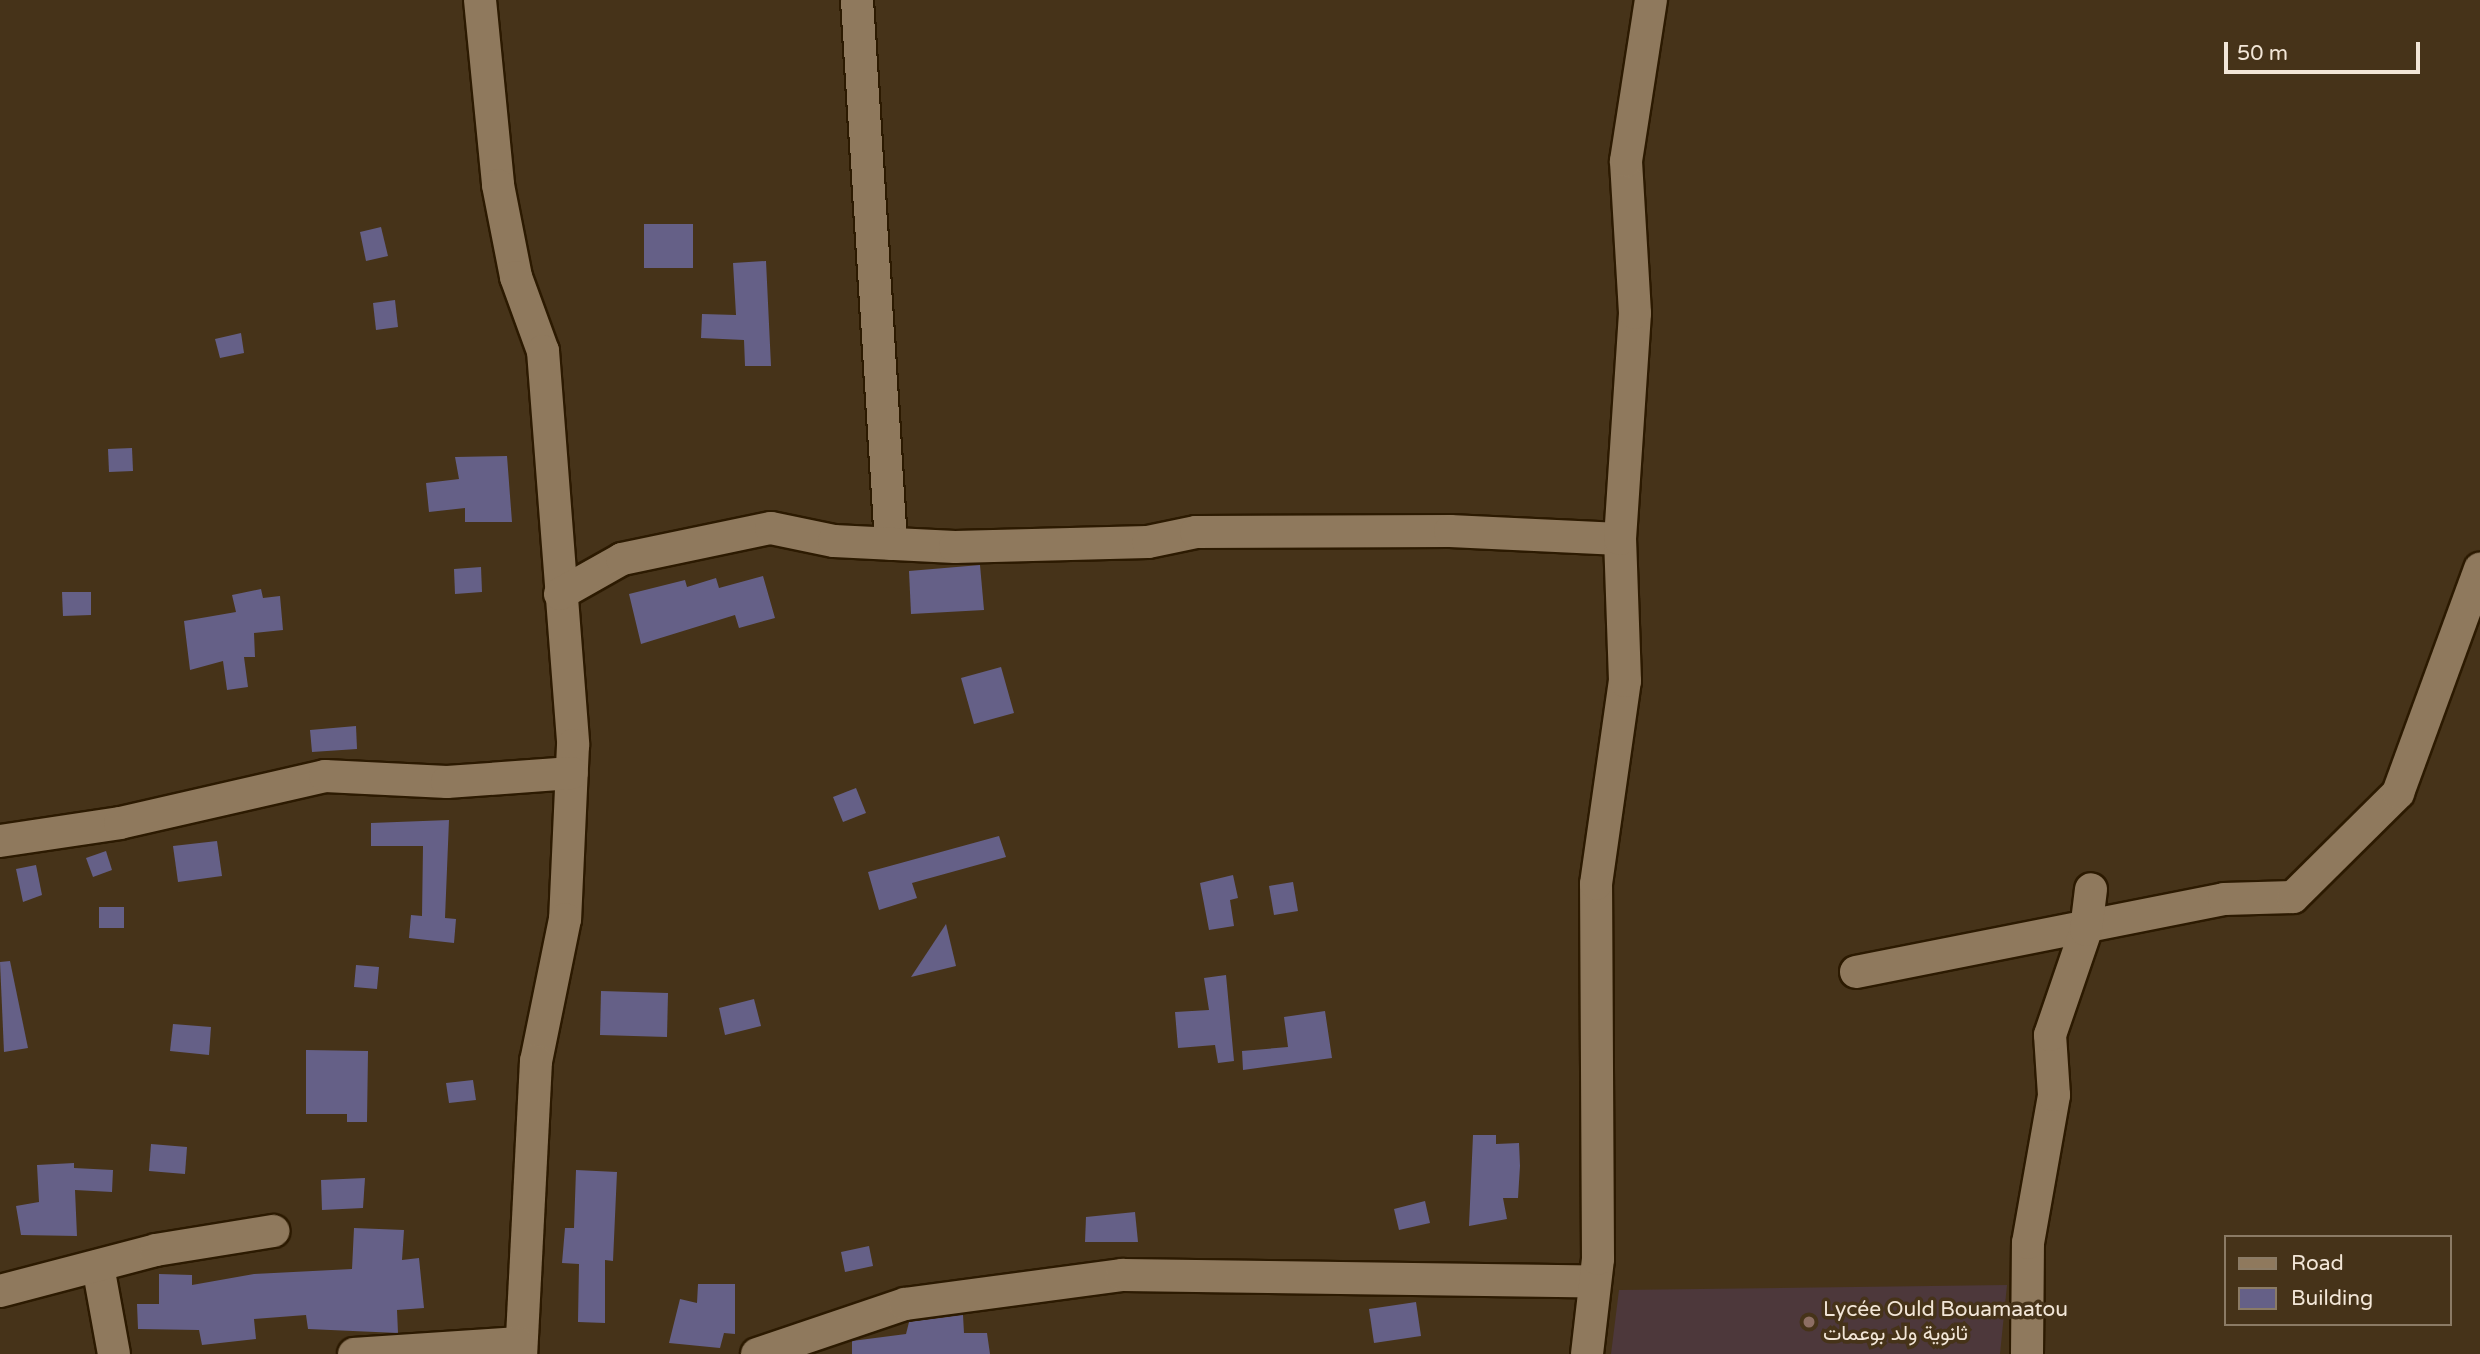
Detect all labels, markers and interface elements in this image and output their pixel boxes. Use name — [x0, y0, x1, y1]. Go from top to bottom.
scale bar — [2228, 28, 2424, 72]
text: 50 m — [2237, 41, 2288, 66]
legend — [2224, 1235, 2452, 1326]
text: Road — [2291, 1251, 2344, 1276]
text: Building — [2291, 1286, 2373, 1311]
place label: Lycée Ould Bouamaatou ثانوية ولد بوعمات — [1823, 1297, 2068, 1347]
marker: Lycée Ould Bouamaatou ثانوية ولد بوعمات — [1801, 1314, 1817, 1330]

